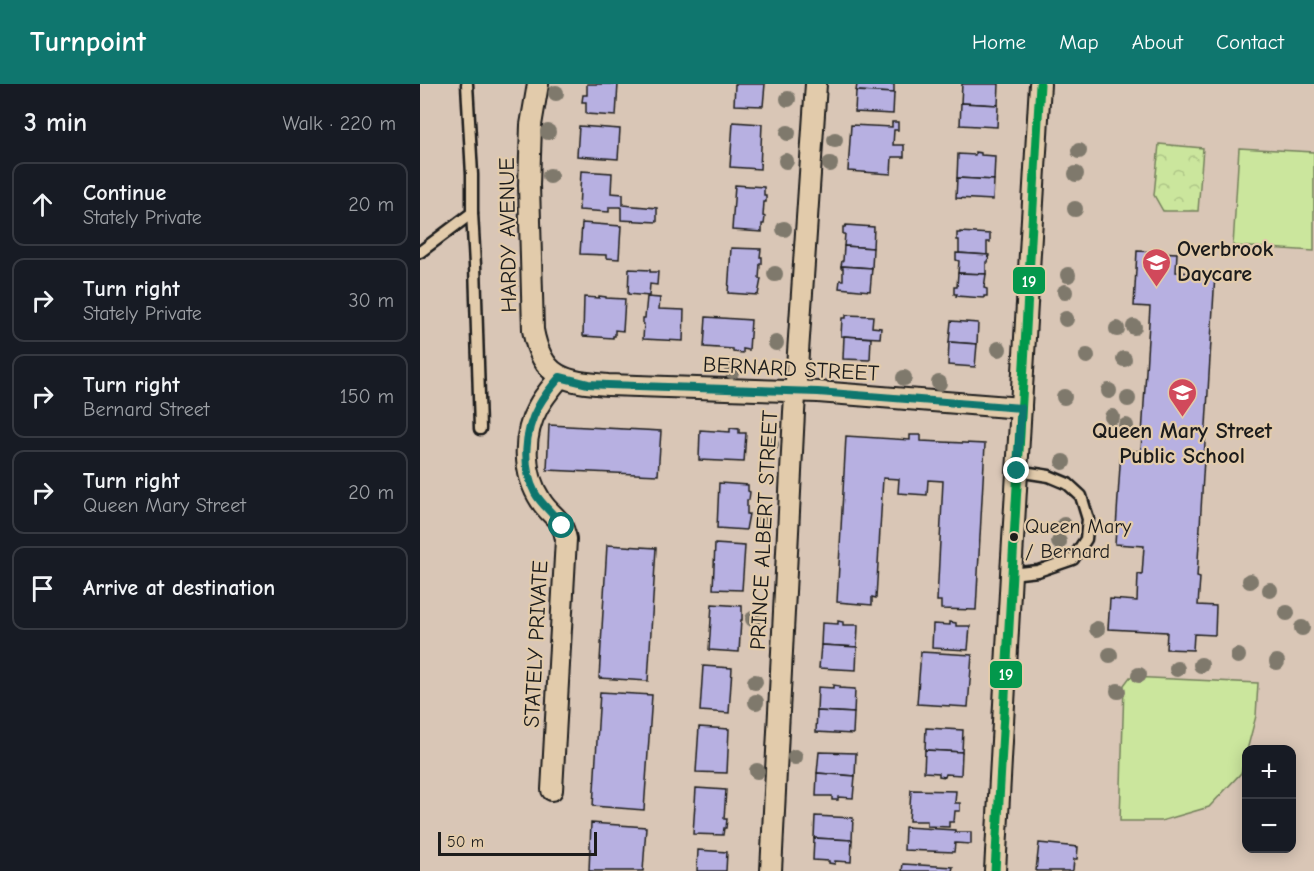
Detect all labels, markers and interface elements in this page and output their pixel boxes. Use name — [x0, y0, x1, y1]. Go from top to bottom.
text: Turnpoint — [30, 26, 146, 58]
text: Home — [972, 30, 1026, 54]
text: Map — [1059, 30, 1099, 54]
text: About — [1132, 30, 1183, 54]
text: Contact — [1216, 30, 1284, 54]
text: 3 min — [24, 108, 87, 138]
text: Walk · 220 m — [282, 112, 396, 135]
street label: HARDY AVENUE — [494, 157, 522, 313]
text: Continue — [83, 180, 166, 206]
icon: ahead — [26, 188, 59, 221]
text: 20 m — [348, 193, 394, 216]
text: Stately Private — [83, 206, 202, 229]
place label: Overbrook Daycare — [1177, 236, 1274, 287]
school or university icon: Overbrook Daycare — [1140, 246, 1172, 288]
line badge: 19 — [1012, 266, 1046, 295]
text: 19 — [1022, 273, 1036, 291]
text: Turn right — [83, 276, 180, 302]
icon: right — [26, 284, 59, 317]
text: 30 m — [348, 289, 394, 312]
text: Stately Private — [83, 302, 202, 325]
street label: BERNARD STREET — [702, 351, 880, 387]
text: Turn right — [83, 372, 180, 398]
school or university icon: Queen Mary Street Public School — [1166, 376, 1198, 418]
icon: right — [26, 380, 59, 413]
text: 150 m — [340, 385, 394, 408]
text: Bernard Street — [83, 398, 209, 421]
street label: PRINCE ALBERT STREET — [745, 409, 783, 651]
place label: Queen Mary Street Public School — [1092, 418, 1273, 469]
route end — [1003, 457, 1029, 483]
text: Turn right — [83, 468, 180, 494]
icon: right — [26, 476, 59, 509]
text: 20 m — [348, 481, 394, 504]
text: Queen Mary Street — [83, 494, 246, 517]
route start — [548, 512, 574, 538]
place label: Queen Mary / Bernard — [1025, 515, 1131, 563]
marker: Queen Mary / Bernard — [1008, 531, 1020, 543]
street label: STATELY PRIVATE — [519, 560, 553, 728]
icon: arrive — [26, 572, 59, 605]
text: Arrive at destination — [83, 575, 275, 601]
line badge: 19 — [989, 660, 1023, 689]
text: 19 — [999, 666, 1013, 684]
map controls — [1242, 745, 1296, 853]
button: + — [1242, 745, 1296, 799]
button: − — [1242, 799, 1296, 853]
scale bar — [438, 829, 597, 856]
text: 50 m — [447, 833, 484, 851]

